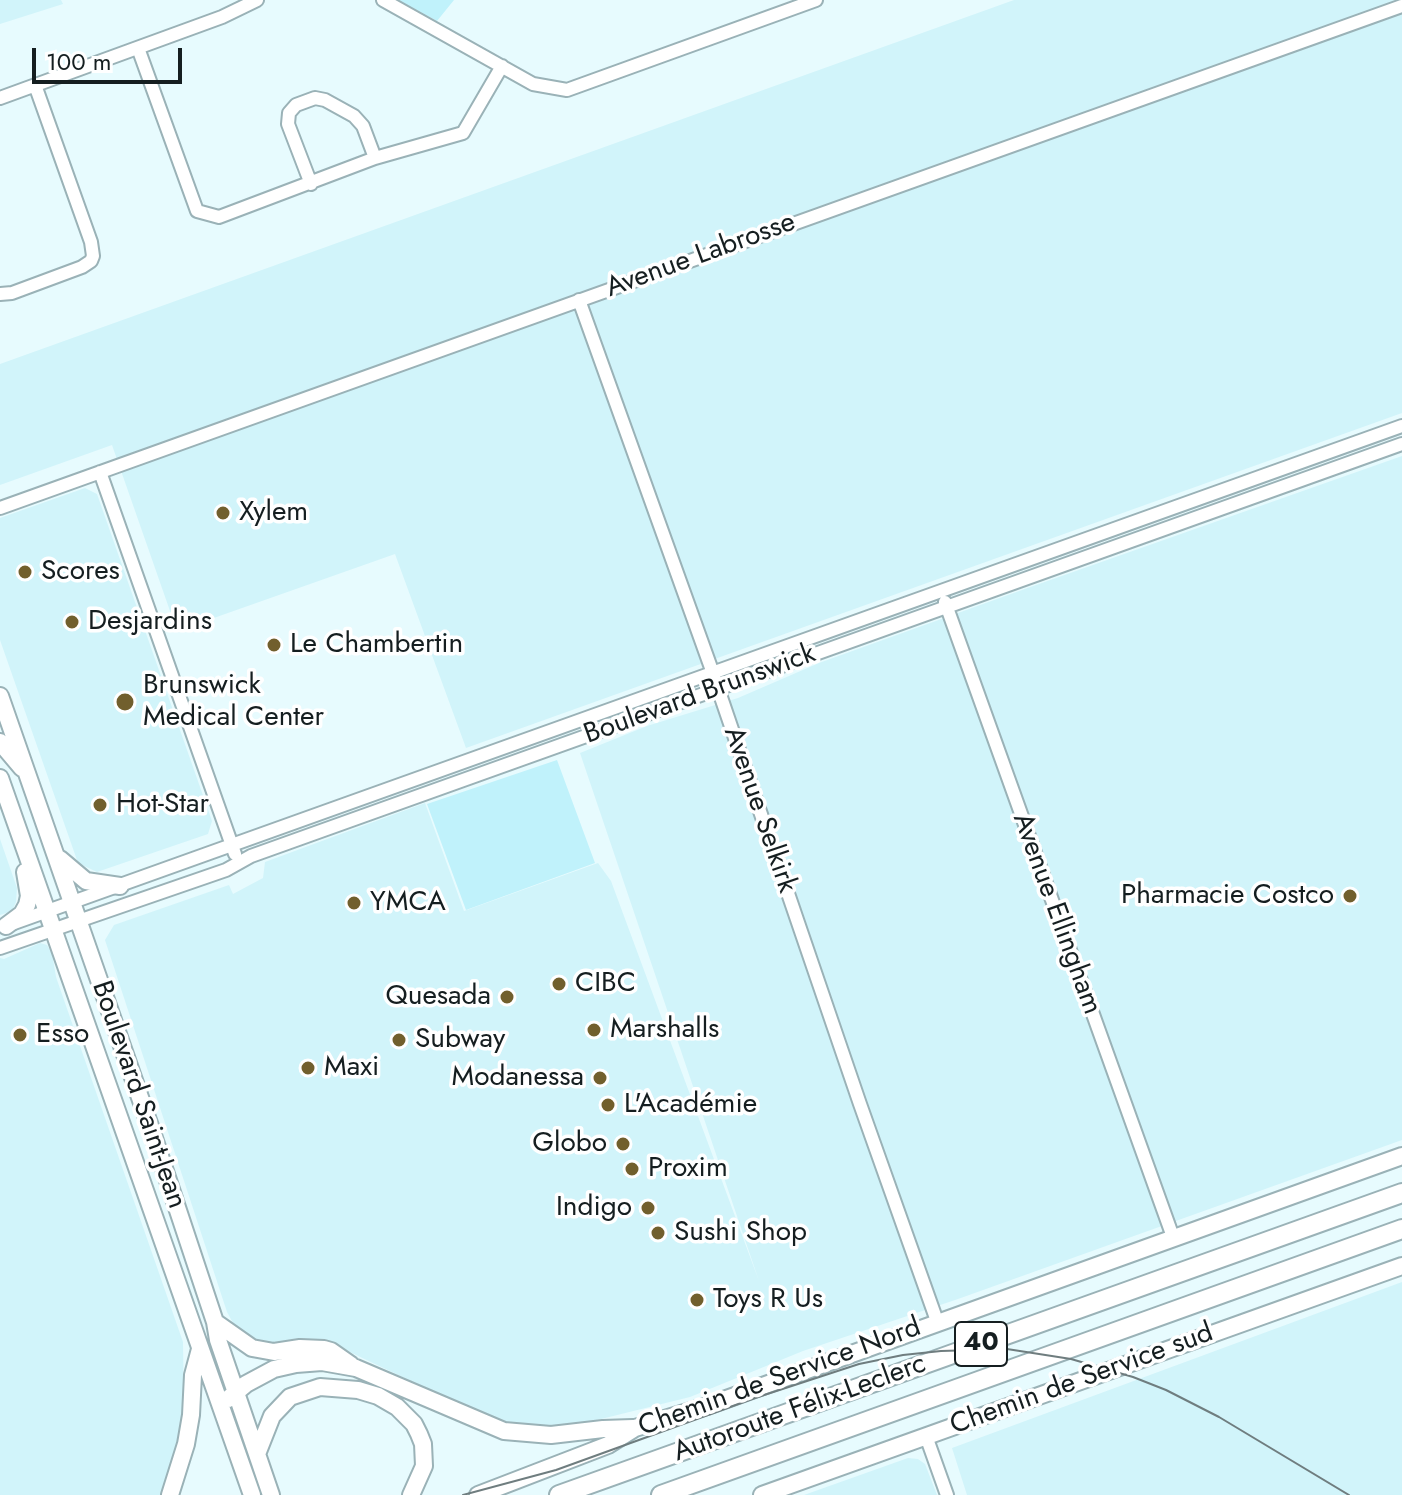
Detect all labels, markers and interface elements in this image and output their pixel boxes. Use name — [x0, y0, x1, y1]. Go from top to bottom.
scale bar — [36, 32, 186, 82]
text: 100 m — [46, 44, 112, 79]
street label: Avenue Labrosse — [602, 206, 800, 306]
place label: Xylem — [239, 496, 308, 530]
marker: Xylem — [214, 504, 232, 522]
place label: Scores — [41, 555, 120, 589]
marker: Scores — [16, 563, 34, 581]
place label: Desjardins — [88, 605, 212, 639]
marker: Desjardins — [63, 613, 81, 631]
place label: Le Chambertin — [290, 628, 463, 662]
marker: Le Chambertin — [265, 636, 283, 654]
street label: Boulevard Brunswick — [580, 638, 820, 752]
place label: Brunswick Medical Center — [143, 669, 324, 735]
marker: Brunswick Medical Center — [114, 691, 136, 713]
street label: Avenue Selkirk — [715, 723, 803, 897]
place label: Hot-Star — [116, 788, 209, 822]
marker: Hot-Star — [91, 796, 109, 814]
street label: Avenue Ellingham — [1004, 809, 1108, 1019]
place label: Pharmacie Costco — [1121, 879, 1334, 913]
place label: YMCA — [370, 886, 446, 920]
marker: Pharmacie Costco — [1341, 887, 1359, 905]
marker: YMCA — [345, 894, 363, 912]
place label: CIBC — [575, 967, 636, 1001]
marker: CIBC — [550, 975, 568, 993]
street label: Boulevard Saint-Jean — [83, 977, 193, 1213]
place label: Quesada — [386, 980, 491, 1014]
marker: Quesada — [498, 988, 516, 1006]
place label: Marshalls — [610, 1013, 719, 1047]
place label: Esso — [36, 1018, 89, 1052]
marker: Marshalls — [585, 1021, 603, 1039]
place label: Subway — [415, 1023, 505, 1057]
marker: Esso — [11, 1026, 29, 1044]
marker: Subway — [390, 1031, 408, 1049]
place label: Maxi — [324, 1051, 379, 1085]
marker: Maxi — [299, 1059, 317, 1077]
place label: Modanessa — [451, 1061, 584, 1095]
marker: Modanessa — [591, 1069, 609, 1087]
place label: L'Académie — [624, 1088, 757, 1122]
marker: L'Académie — [599, 1096, 617, 1114]
place label: Globo — [532, 1127, 607, 1161]
marker: Globo — [614, 1135, 632, 1153]
place label: Proxim — [648, 1152, 728, 1186]
marker: Proxim — [623, 1160, 641, 1178]
place label: Indigo — [556, 1191, 632, 1225]
marker: Indigo — [639, 1199, 657, 1217]
place label: Sushi Shop — [674, 1216, 807, 1250]
marker: Sushi Shop — [649, 1224, 667, 1242]
place label: Toys R Us — [713, 1283, 823, 1317]
marker: Toys R Us — [688, 1291, 706, 1309]
street label: Chemin de Service Nord — [634, 1311, 926, 1445]
street label: Chemin de Service sud — [946, 1317, 1218, 1443]
road number: 40 — [955, 1322, 1007, 1366]
street label: Autoroute Félix-Leclerc — [669, 1348, 931, 1470]

